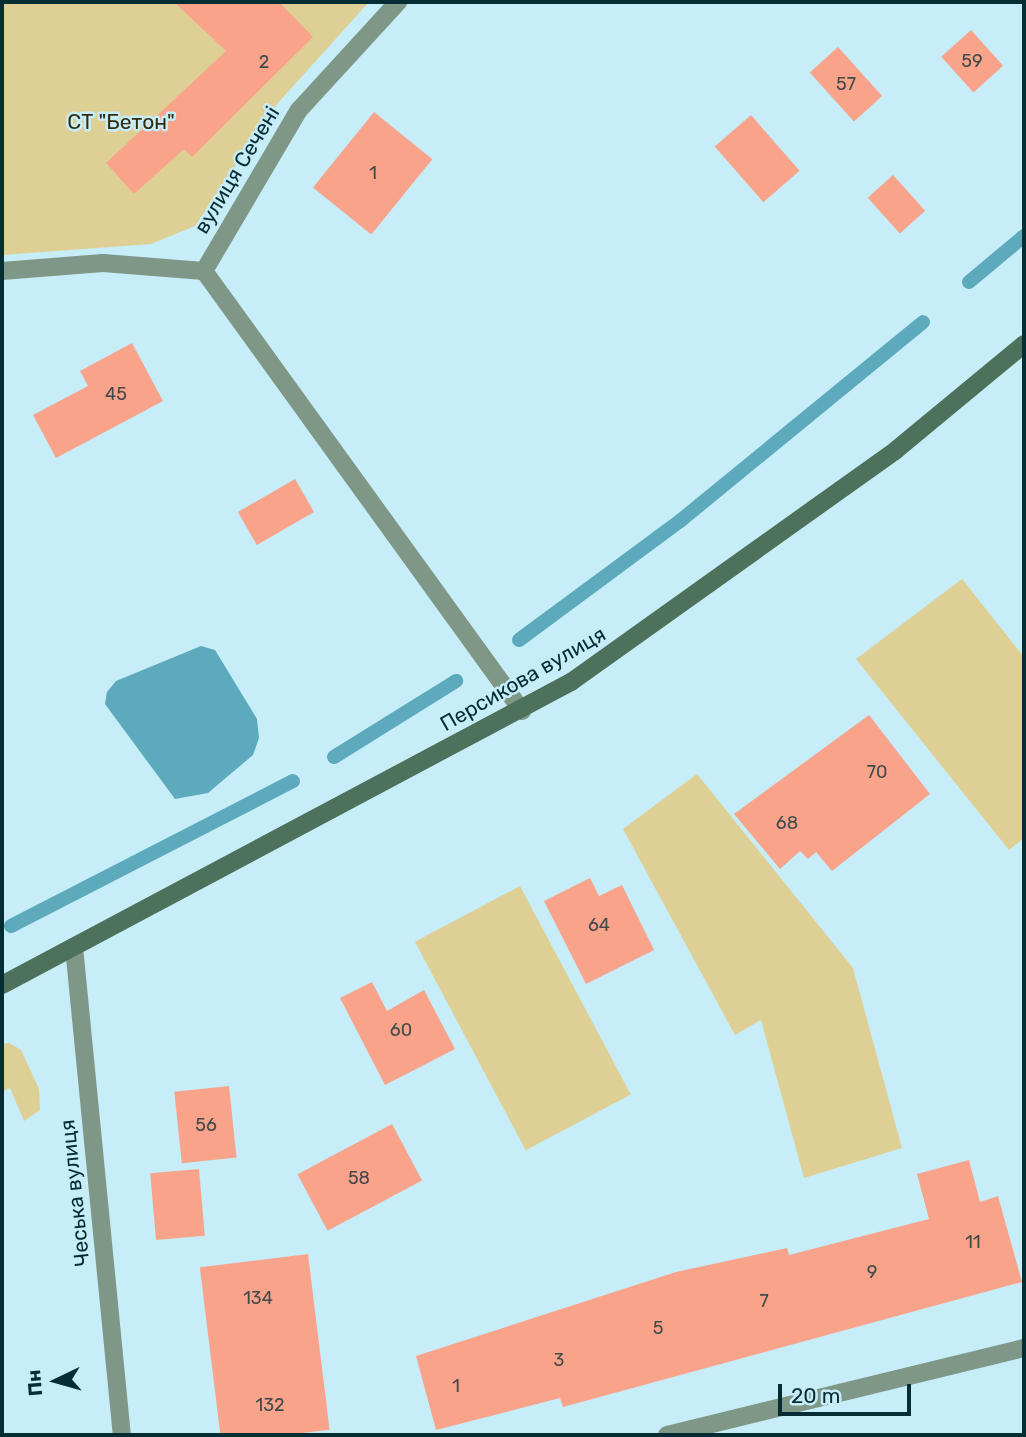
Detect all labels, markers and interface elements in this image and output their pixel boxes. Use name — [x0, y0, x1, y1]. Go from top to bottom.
house number: 59 — [961, 50, 983, 72]
house number: 2 — [259, 51, 269, 73]
house number: 57 — [836, 73, 856, 95]
street label: вулиця Сечені — [189, 102, 285, 238]
park label: СТ "Бетон" — [67, 109, 175, 135]
house number: 1 — [369, 162, 377, 184]
house number: 45 — [105, 383, 127, 405]
street label: Персикова вулиця — [436, 621, 610, 737]
house number: 70 — [867, 761, 887, 783]
house number: 68 — [776, 812, 798, 834]
house number: 64 — [588, 914, 610, 936]
house number: 60 — [390, 1019, 412, 1041]
house number: 56 — [195, 1114, 217, 1136]
street label: Чеська вулиця — [55, 1118, 95, 1268]
house number: 58 — [348, 1167, 370, 1189]
house number: 11 — [965, 1231, 981, 1253]
house number: 9 — [867, 1261, 877, 1283]
house number: 134 — [243, 1287, 273, 1309]
house number: 7 — [759, 1290, 769, 1312]
house number: 5 — [653, 1317, 663, 1339]
north arrow — [21, 1346, 91, 1416]
house number: 3 — [554, 1349, 564, 1371]
text: Пн — [22, 1369, 47, 1397]
scale bar — [781, 1370, 914, 1414]
house number: 1 — [452, 1375, 460, 1397]
text: 20 m — [791, 1383, 840, 1408]
house number: 132 — [255, 1394, 285, 1416]

